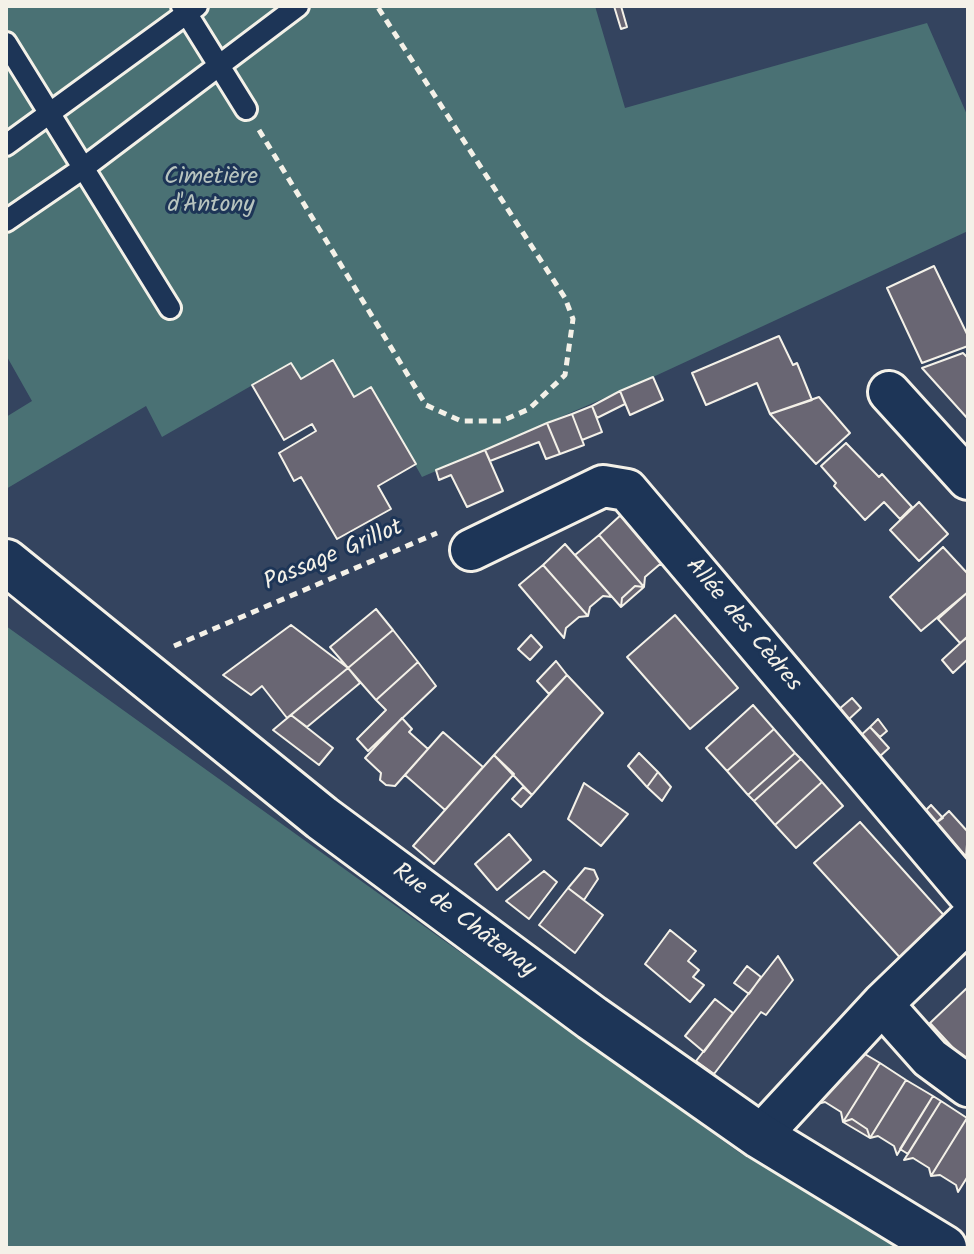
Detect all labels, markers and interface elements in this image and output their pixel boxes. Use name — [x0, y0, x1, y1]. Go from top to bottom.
park label: Cimetière d'Antony — [164, 165, 258, 221]
street label: Passage Grillot — [260, 515, 408, 599]
street label: Allée des Cèdres — [678, 553, 806, 699]
street label: Rue de Châtenay — [386, 859, 540, 985]

